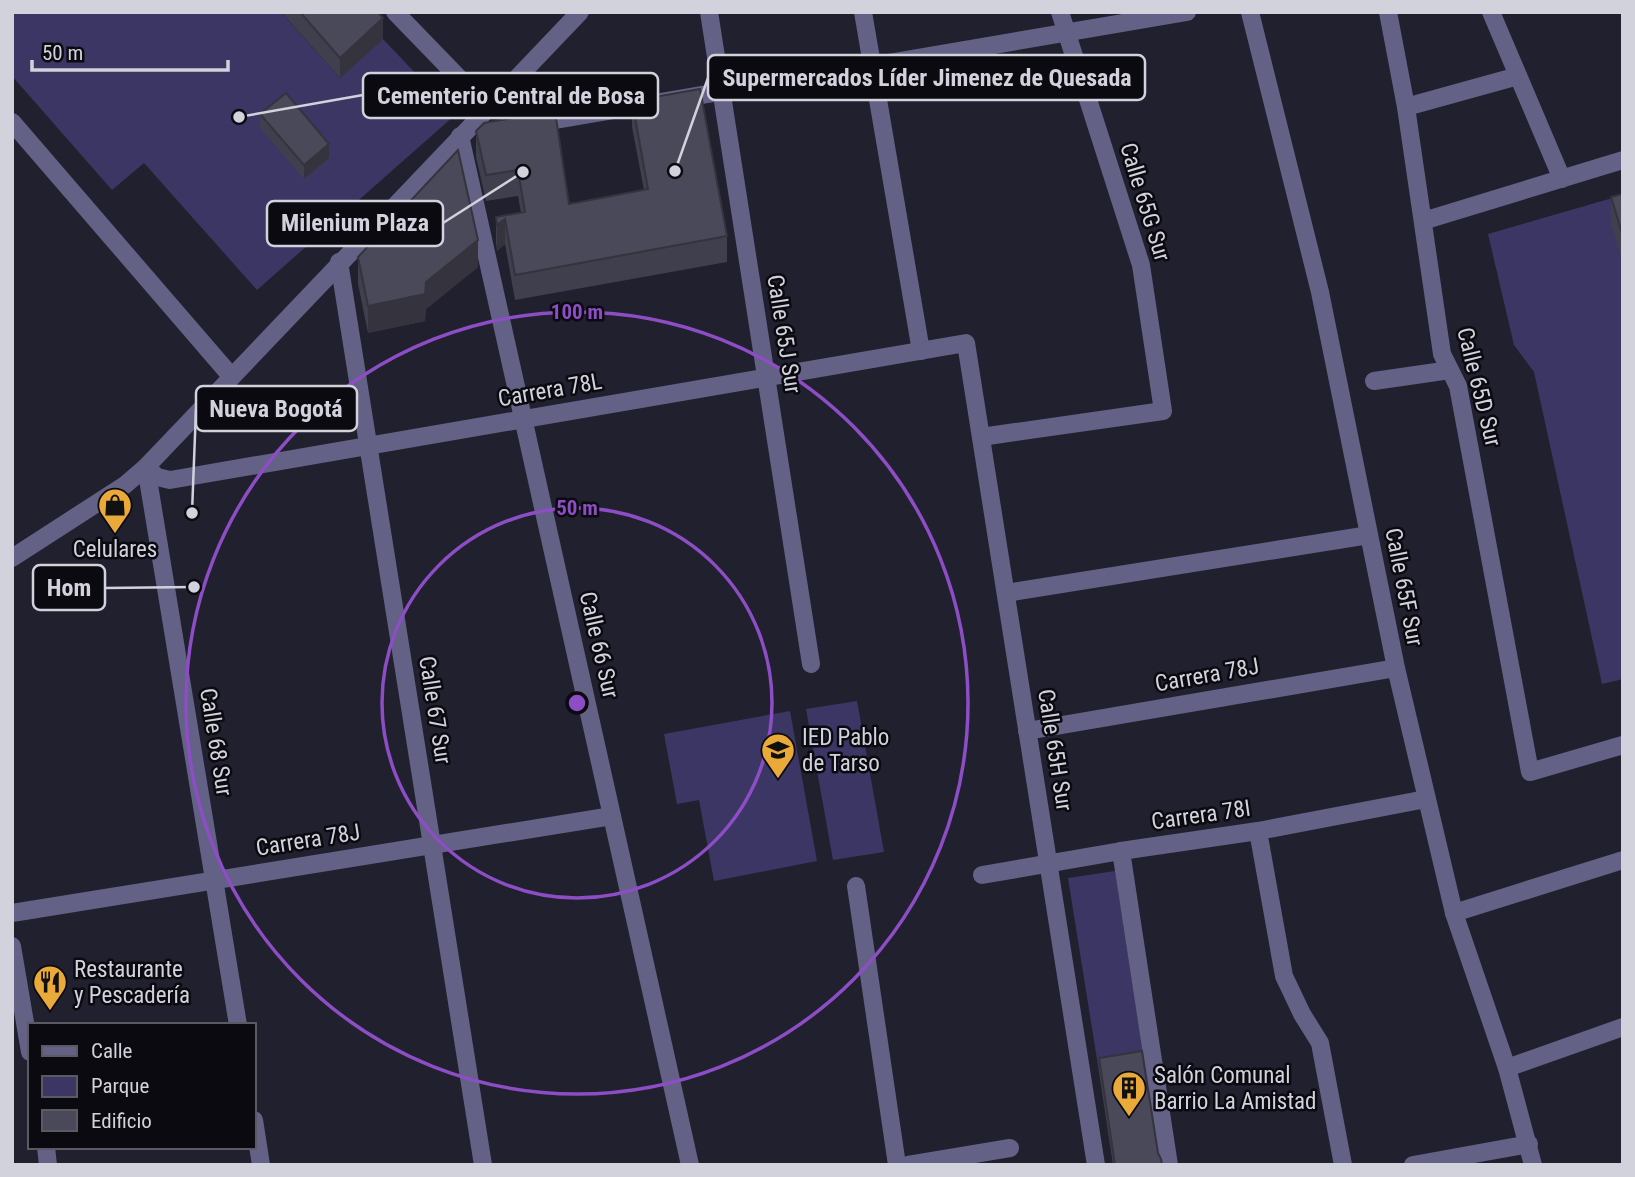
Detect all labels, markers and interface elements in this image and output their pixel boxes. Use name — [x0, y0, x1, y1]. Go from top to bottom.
scale bar — [32, 28, 228, 72]
text: 50 m — [42, 41, 83, 65]
callout: Supermercados Líder Jimenez de Quesada — [708, 55, 1145, 100]
text: Supermercados Líder Jimenez de Quesada — [722, 64, 1132, 92]
callout: Cementerio Central de Bosa — [363, 73, 658, 118]
text: Cementerio Central de Bosa — [377, 82, 645, 110]
street label: Calle 65G Sur — [1114, 140, 1176, 264]
callout: Milenium Plaza — [267, 201, 443, 246]
text: Milenium Plaza — [281, 209, 429, 237]
street label: Calle 65J Sur — [761, 273, 807, 395]
text: 100 m — [551, 300, 603, 324]
street label: Calle 65D Sur — [1451, 325, 1507, 449]
street label: Carrera 78L — [496, 368, 604, 412]
callout: Nueva Bogotá — [196, 386, 357, 431]
text: Nueva Bogotá — [209, 395, 343, 423]
shop icon: Celulares — [96, 486, 134, 535]
text: 50 m — [556, 496, 598, 520]
street label: Calle 65F Sur — [1379, 526, 1429, 648]
place label: Celulares — [73, 536, 157, 563]
callout: Hom — [33, 565, 105, 610]
text: Hom — [47, 574, 91, 602]
street label: Calle 66 Sur — [574, 589, 624, 701]
street label: Carrera 78J — [1153, 653, 1261, 697]
street label: Calle 67 Sur — [413, 654, 457, 766]
street label: Calle 68 Sur — [194, 686, 238, 798]
street label: Calle 65H Sur — [1032, 687, 1078, 813]
centre of rings — [565, 691, 589, 715]
place label: IED Pablo de Tarso — [802, 724, 889, 777]
school or university icon: IED Pablo de Tarso — [759, 731, 797, 780]
street label: Carrera 78I — [1150, 795, 1252, 835]
street label: Carrera 78J — [254, 818, 362, 862]
place label: Restaurante y Pescadería — [74, 956, 190, 1009]
restaurant icon: Restaurante y Pescadería — [31, 963, 69, 1012]
legend — [28, 1023, 256, 1149]
text: Calle — [91, 1039, 133, 1063]
place label: Salón Comunal Barrio La Amistad — [1154, 1062, 1317, 1115]
building icon: Salón Comunal Barrio La Amistad — [1110, 1069, 1148, 1118]
text: Parque — [91, 1074, 149, 1098]
text: Edificio — [91, 1109, 152, 1133]

